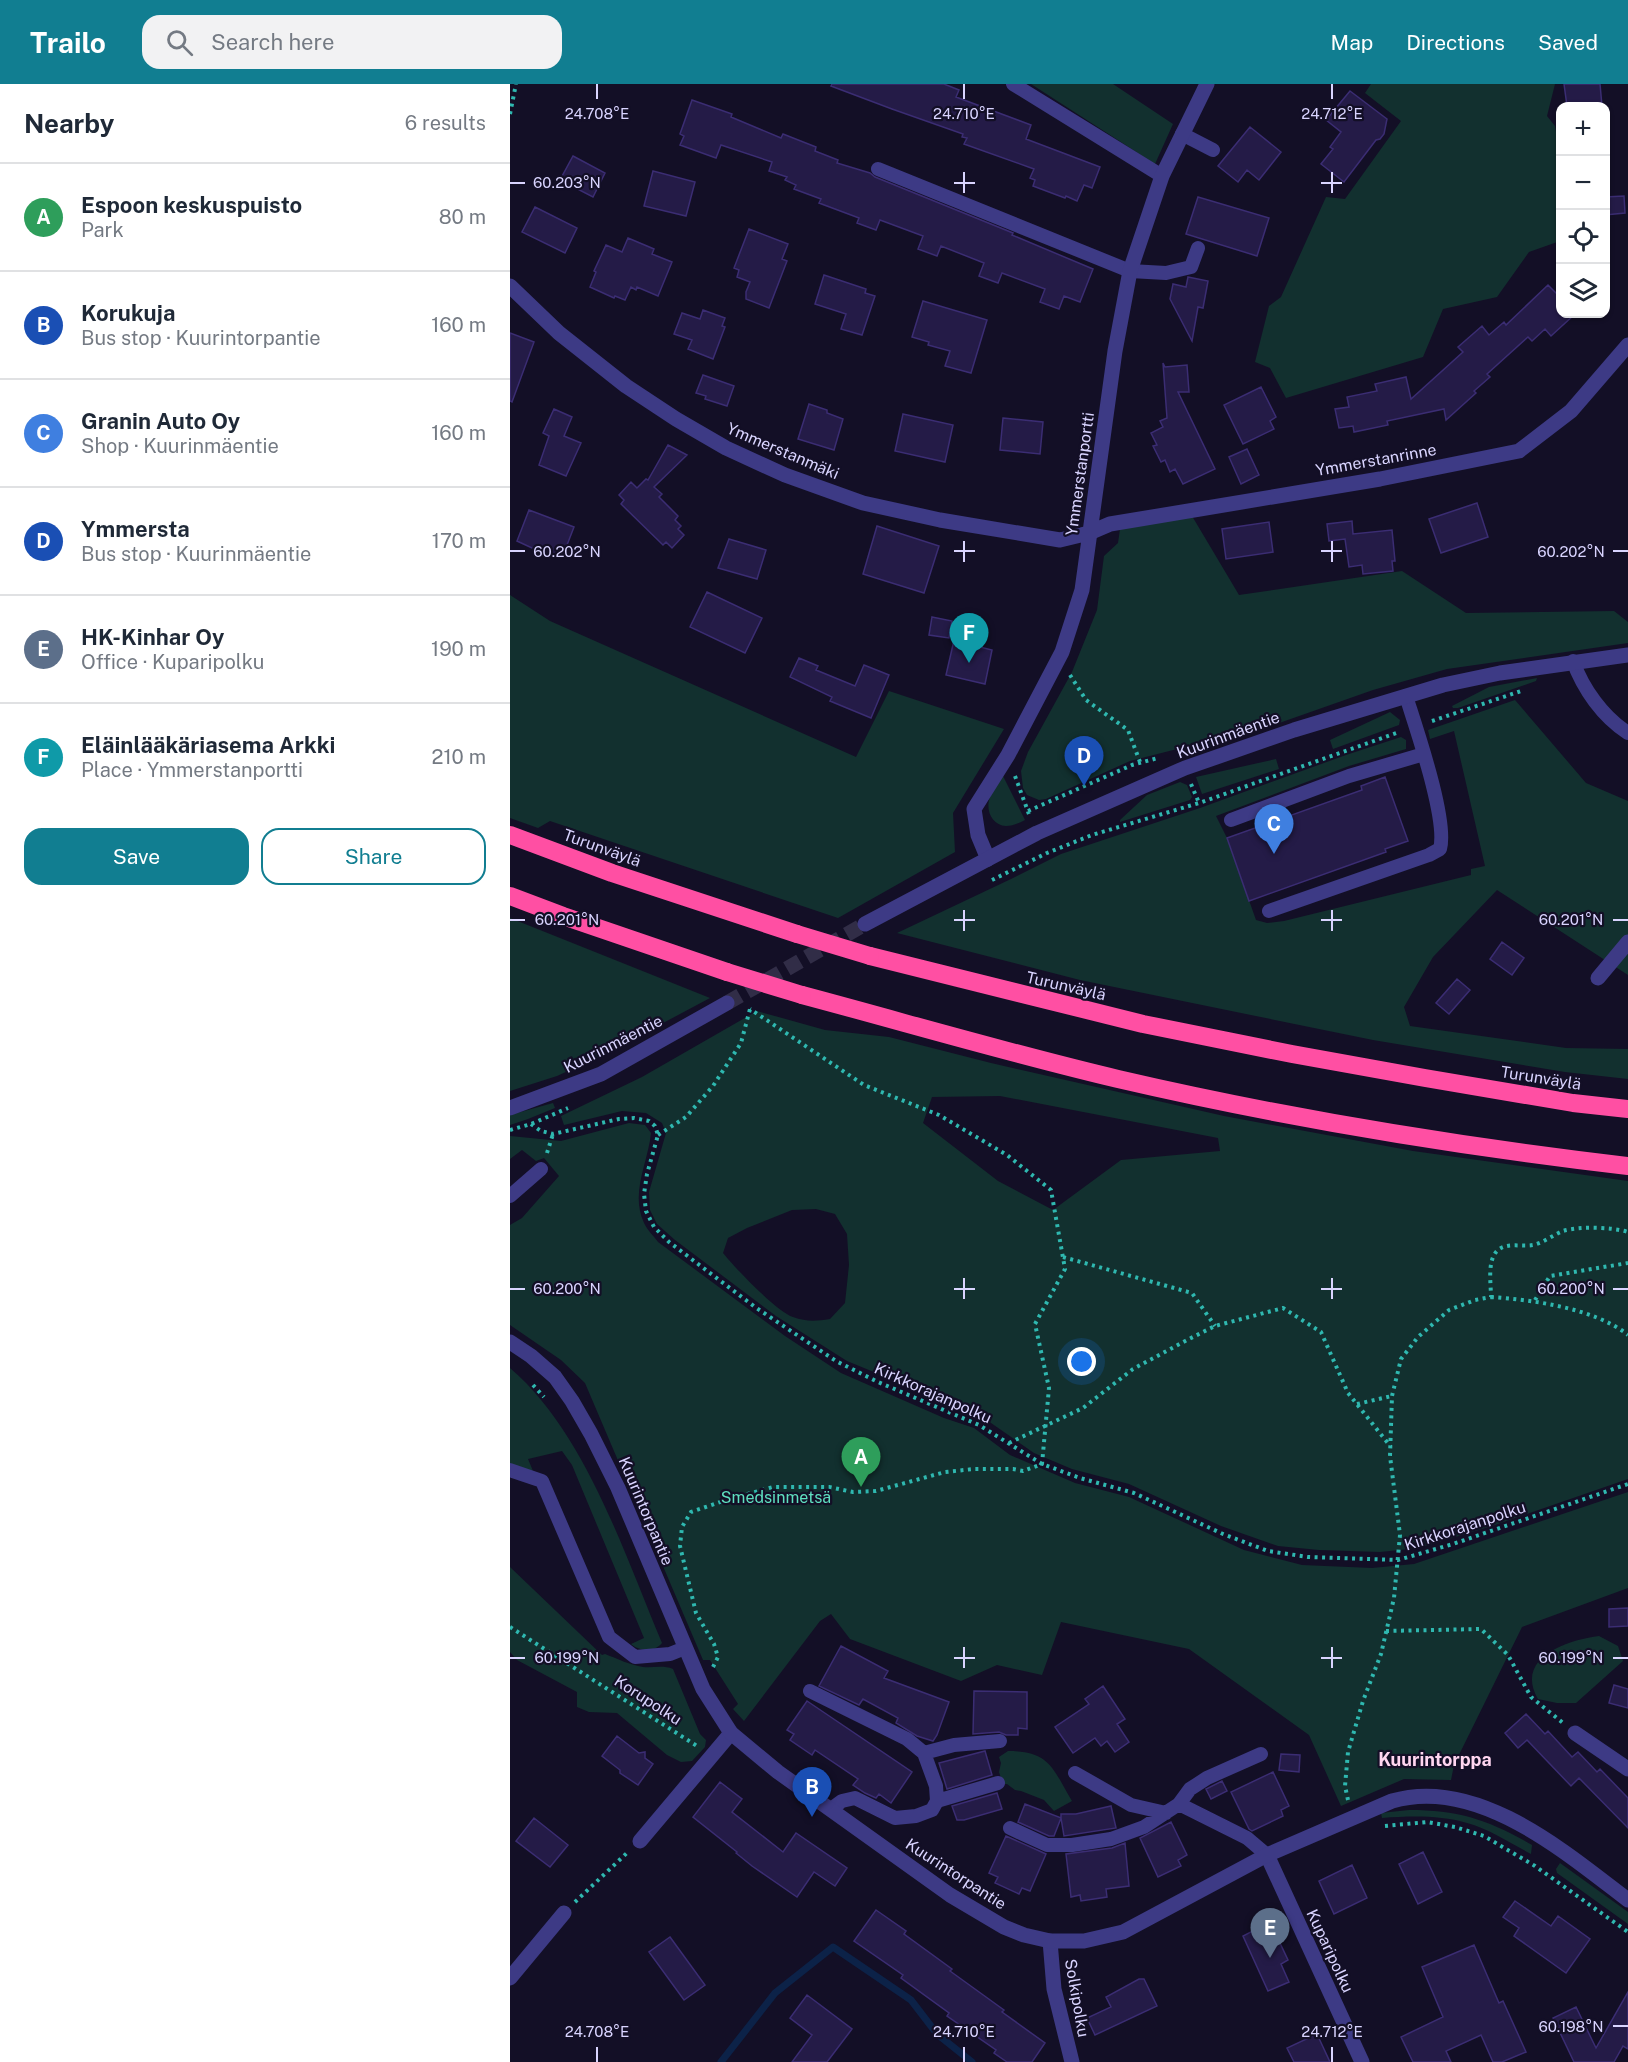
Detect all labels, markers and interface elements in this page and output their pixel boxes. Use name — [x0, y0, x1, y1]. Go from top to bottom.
search box — [142, 15, 562, 69]
text: Trailo — [30, 26, 106, 59]
icon: search — [163, 26, 196, 59]
text: Search here — [211, 29, 334, 55]
text: Map — [1331, 30, 1373, 55]
text: Directions — [1406, 30, 1505, 55]
text: Saved — [1538, 30, 1598, 55]
map controls — [1556, 102, 1610, 318]
button: + — [1556, 102, 1610, 156]
text: 24.708°E — [565, 105, 629, 122]
text: 24.710°E — [933, 105, 995, 122]
text: 24.712°E — [1301, 105, 1363, 122]
text: Nearby — [24, 108, 114, 139]
text: 6 results — [405, 111, 486, 135]
button: − — [1556, 156, 1610, 210]
text: 60.203°N — [533, 174, 601, 191]
text: Espoon keskuspuisto — [81, 192, 302, 218]
text: A — [36, 205, 51, 229]
text: 80 m — [439, 205, 486, 229]
button: locate — [1556, 210, 1610, 264]
text: Park — [81, 218, 124, 242]
button: layers — [1556, 264, 1610, 318]
text: Korukuja — [81, 300, 175, 326]
text: B — [37, 313, 50, 337]
text: 160 m — [431, 313, 486, 337]
text: Bus stop · Kuurintorpantie — [81, 326, 321, 350]
text: Granin Auto Oy — [81, 408, 240, 434]
street label: Ymmerstanportti — [1062, 411, 1098, 537]
street label: Ymmerstanmäki — [724, 419, 842, 483]
text: C — [36, 421, 51, 445]
text: 160 m — [431, 421, 486, 445]
text: Shop · Kuurinmäentie — [81, 434, 279, 458]
street label: Ymmerstanrinne — [1314, 440, 1438, 480]
text: Ymmersta — [81, 516, 190, 542]
text: D — [36, 529, 51, 553]
text: 170 m — [432, 529, 486, 553]
text: Bus stop · Kuurinmäentie — [81, 542, 311, 566]
text: 60.202°N — [533, 543, 601, 560]
text: 60.202°N — [1537, 543, 1605, 560]
pin: F — [950, 614, 988, 663]
text: HK-Kinhar Oy — [81, 624, 224, 650]
text: E — [37, 637, 50, 661]
text: 190 m — [431, 637, 486, 661]
text: Office · Kuparipolku — [81, 650, 264, 674]
street label: Kuurinmäentie — [1174, 708, 1282, 762]
text: Eläinlääkäriasema Arkki — [81, 732, 335, 758]
pin: D — [1064, 736, 1104, 786]
text: F — [37, 745, 50, 769]
text: 210 m — [432, 745, 486, 769]
text: Place · Ymmerstanportti — [81, 758, 303, 782]
pin: C — [1254, 804, 1293, 854]
street label: Turunväylä — [561, 825, 643, 871]
button: Save — [24, 828, 249, 885]
button: Share — [261, 828, 486, 885]
text: 60.201°N — [535, 911, 599, 928]
text: 60.201°N — [1539, 911, 1603, 928]
street label: Turunväylä — [1024, 968, 1108, 1004]
street label: Kuurinmäentie — [560, 1011, 666, 1077]
street label: Turunväylä — [1499, 1062, 1583, 1094]
text: 60.200°N — [533, 1280, 601, 1297]
text: 60.200°N — [1537, 1280, 1605, 1297]
your location — [1067, 1347, 1096, 1376]
street label: Kirkkorajanpolku — [871, 1359, 995, 1427]
pin: A — [842, 1438, 880, 1487]
street label: Kuurintorpantie — [615, 1454, 677, 1568]
park label: Smedsinmetsä — [721, 1488, 831, 1507]
street label: Kirkkorajanpolku — [1402, 1497, 1528, 1555]
text: 60.199°N — [535, 1649, 599, 1666]
text: 60.199°N — [1539, 1649, 1603, 1666]
street label: Korupolku — [611, 1671, 685, 1729]
district label: Kuurintorppa — [1378, 1749, 1492, 1770]
pin: B — [792, 1768, 832, 1817]
street label: Kuurintorpantie — [902, 1834, 1010, 1914]
street label: Kuparipolku — [1302, 1906, 1358, 1996]
pin: E — [1250, 1908, 1290, 1958]
street label: Solkipolku — [1061, 1957, 1093, 2039]
text: 60.198°N — [1538, 2018, 1604, 2035]
text: 24.708°E — [565, 2023, 629, 2040]
text: 24.710°E — [933, 2023, 995, 2040]
text: 24.712°E — [1301, 2023, 1363, 2040]

